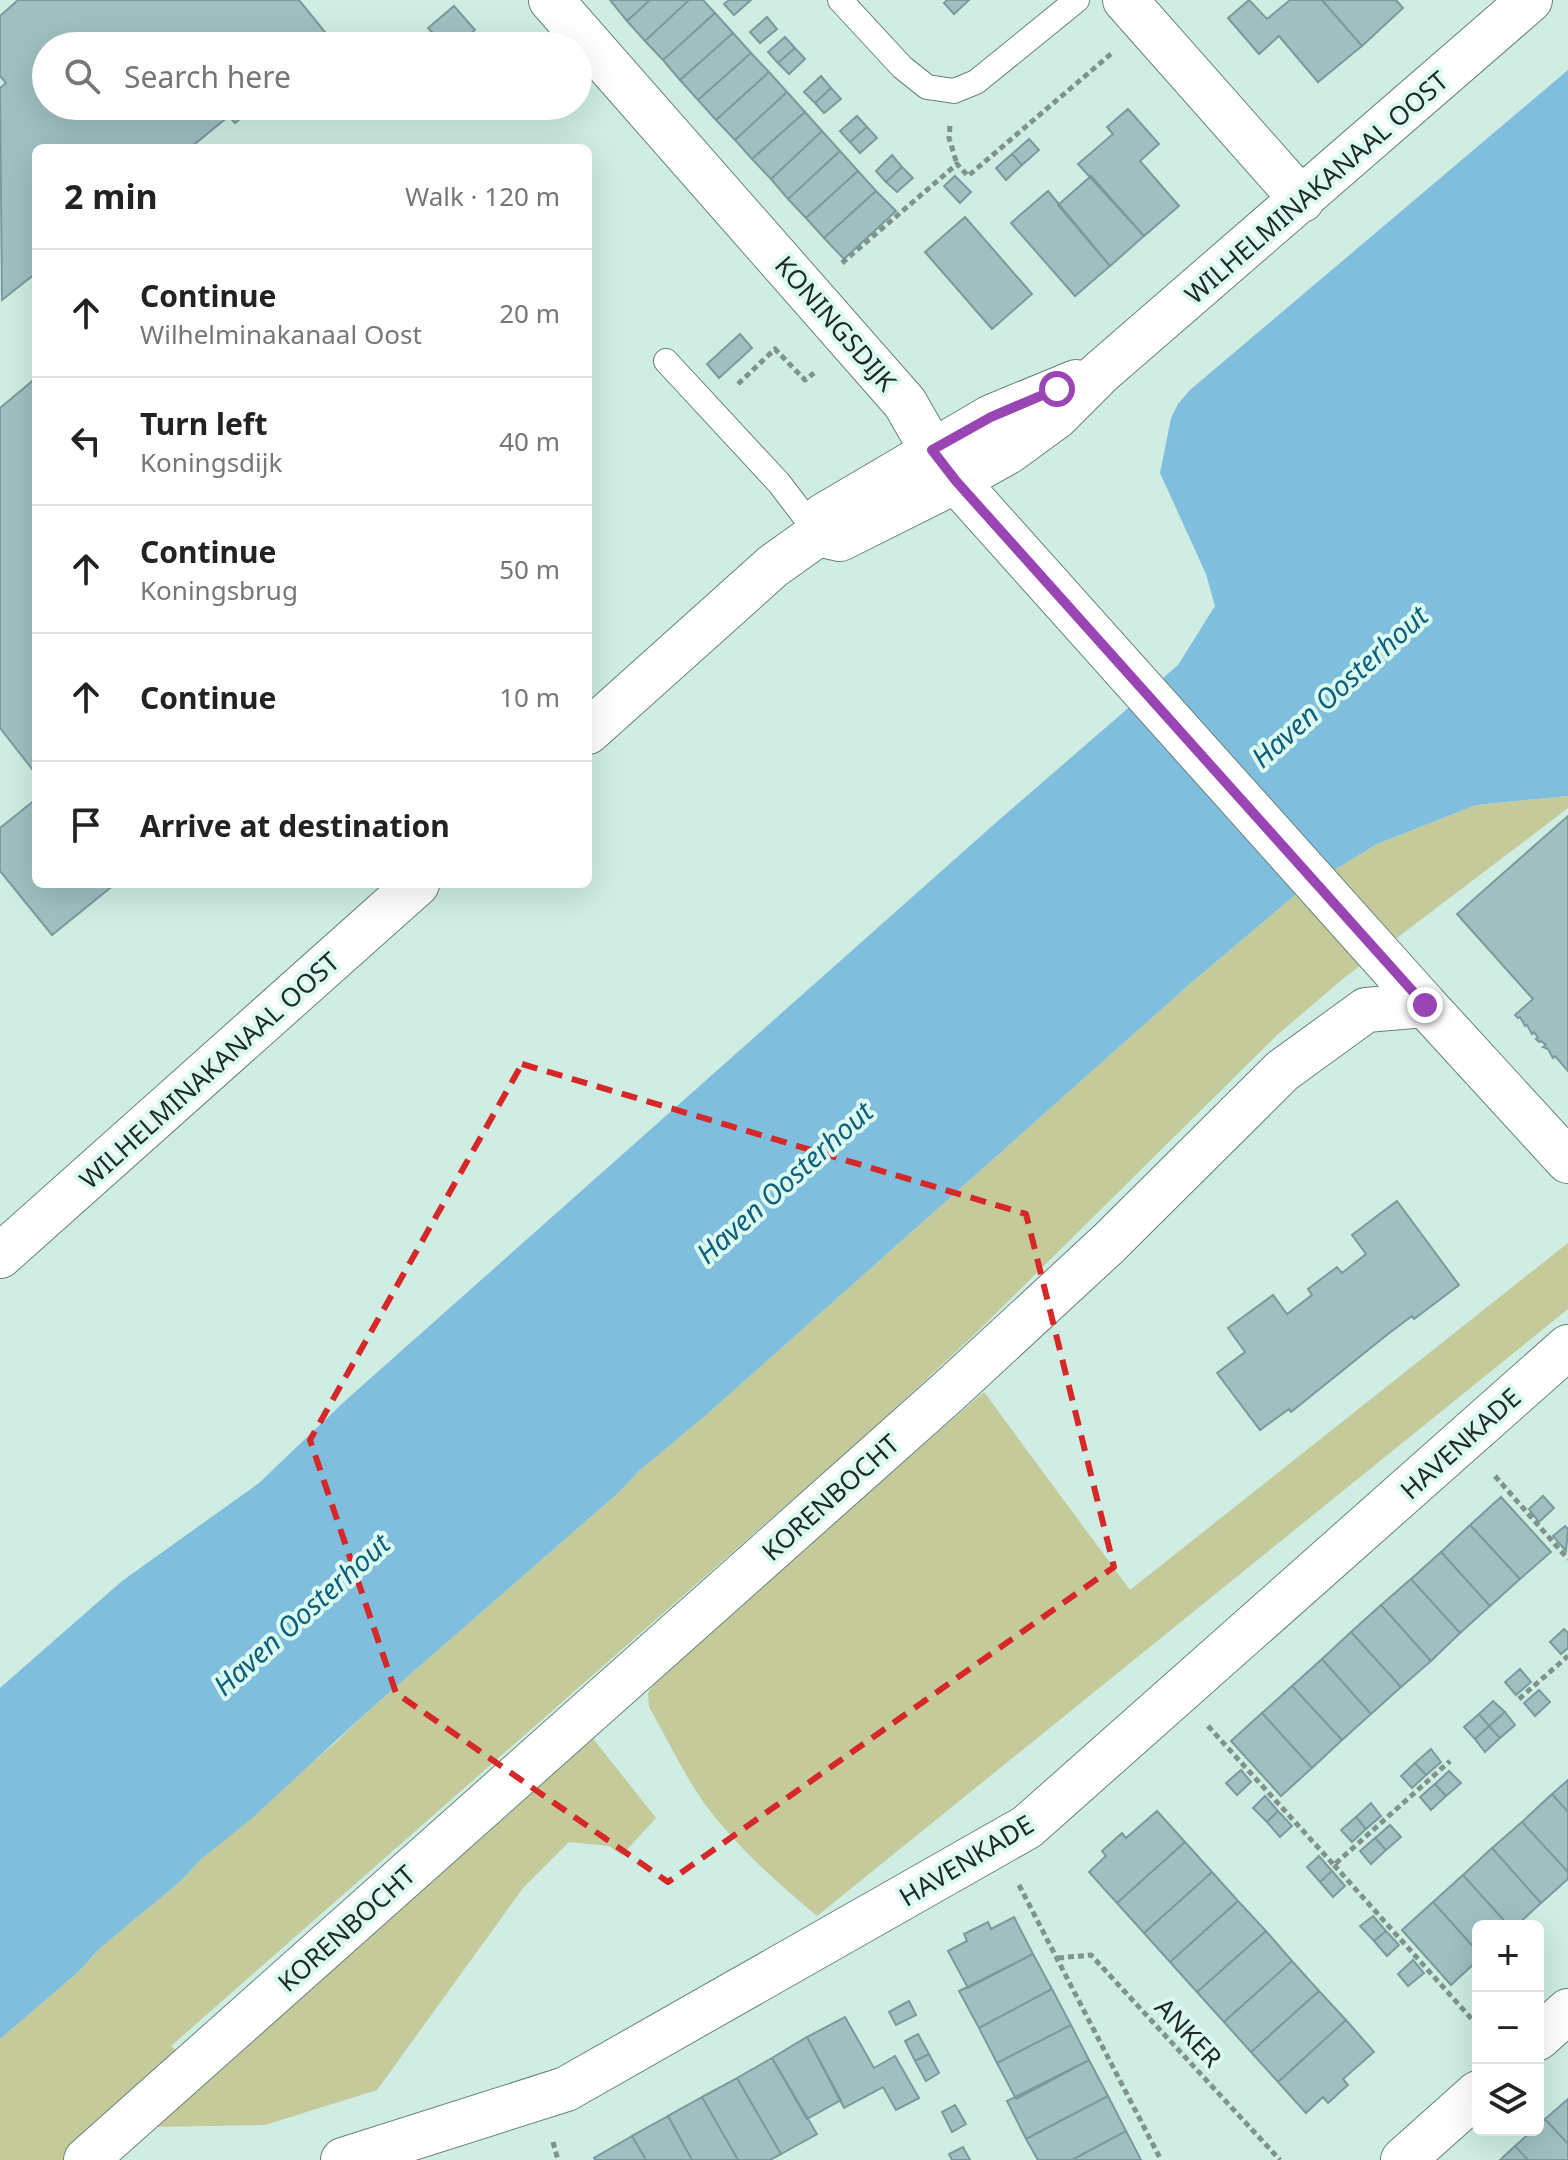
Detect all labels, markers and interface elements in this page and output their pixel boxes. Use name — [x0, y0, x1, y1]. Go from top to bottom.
search box — [32, 32, 592, 120]
icon: search — [60, 54, 104, 98]
text: Search here — [124, 56, 291, 97]
street label: WILHELMINAKANAAL OOST — [1177, 62, 1456, 312]
text: 2 min — [64, 173, 158, 219]
text: Walk · 120 m — [405, 178, 560, 214]
street label: KONINGSDIJK — [767, 248, 905, 399]
text: Continue — [140, 275, 276, 316]
icon: ahead — [64, 291, 108, 335]
text: 20 m — [499, 295, 560, 331]
text: Wilhelminakanaal Oost — [140, 316, 422, 352]
route start — [1039, 371, 1075, 407]
text: Turn left — [140, 403, 268, 444]
icon: left — [64, 419, 108, 463]
text: 40 m — [499, 423, 560, 459]
text: Koningsdijk — [140, 444, 282, 480]
text: Continue — [140, 531, 276, 572]
icon: ahead — [64, 547, 108, 591]
text: 50 m — [499, 551, 560, 587]
text: Koningsbrug — [140, 572, 298, 608]
water label: Haven Oosterhout — [1243, 595, 1437, 776]
icon: ahead — [64, 675, 108, 719]
text: Continue — [140, 677, 276, 718]
text: 10 m — [499, 679, 560, 715]
icon: arrive — [64, 803, 108, 847]
text: Arrive at destination — [140, 805, 450, 846]
street label: WILHELMINAKANAAL OOST — [71, 943, 347, 1197]
route end — [1407, 987, 1443, 1023]
water label: Haven Oosterhout — [688, 1091, 882, 1272]
street label: HAVENKADE — [1392, 1379, 1528, 1507]
street label: KORENBOCHT — [753, 1425, 907, 1568]
water label: Haven Oosterhout — [205, 1523, 399, 1704]
street label: HAVENKADE — [892, 1806, 1040, 1914]
street label: KORENBOCHT — [269, 1856, 423, 1999]
map controls — [1472, 1920, 1544, 2136]
button: + — [1472, 1920, 1544, 1992]
street label: ANKER — [1147, 1989, 1231, 2075]
button: − — [1472, 1992, 1544, 2064]
button: layers — [1472, 2064, 1544, 2136]

